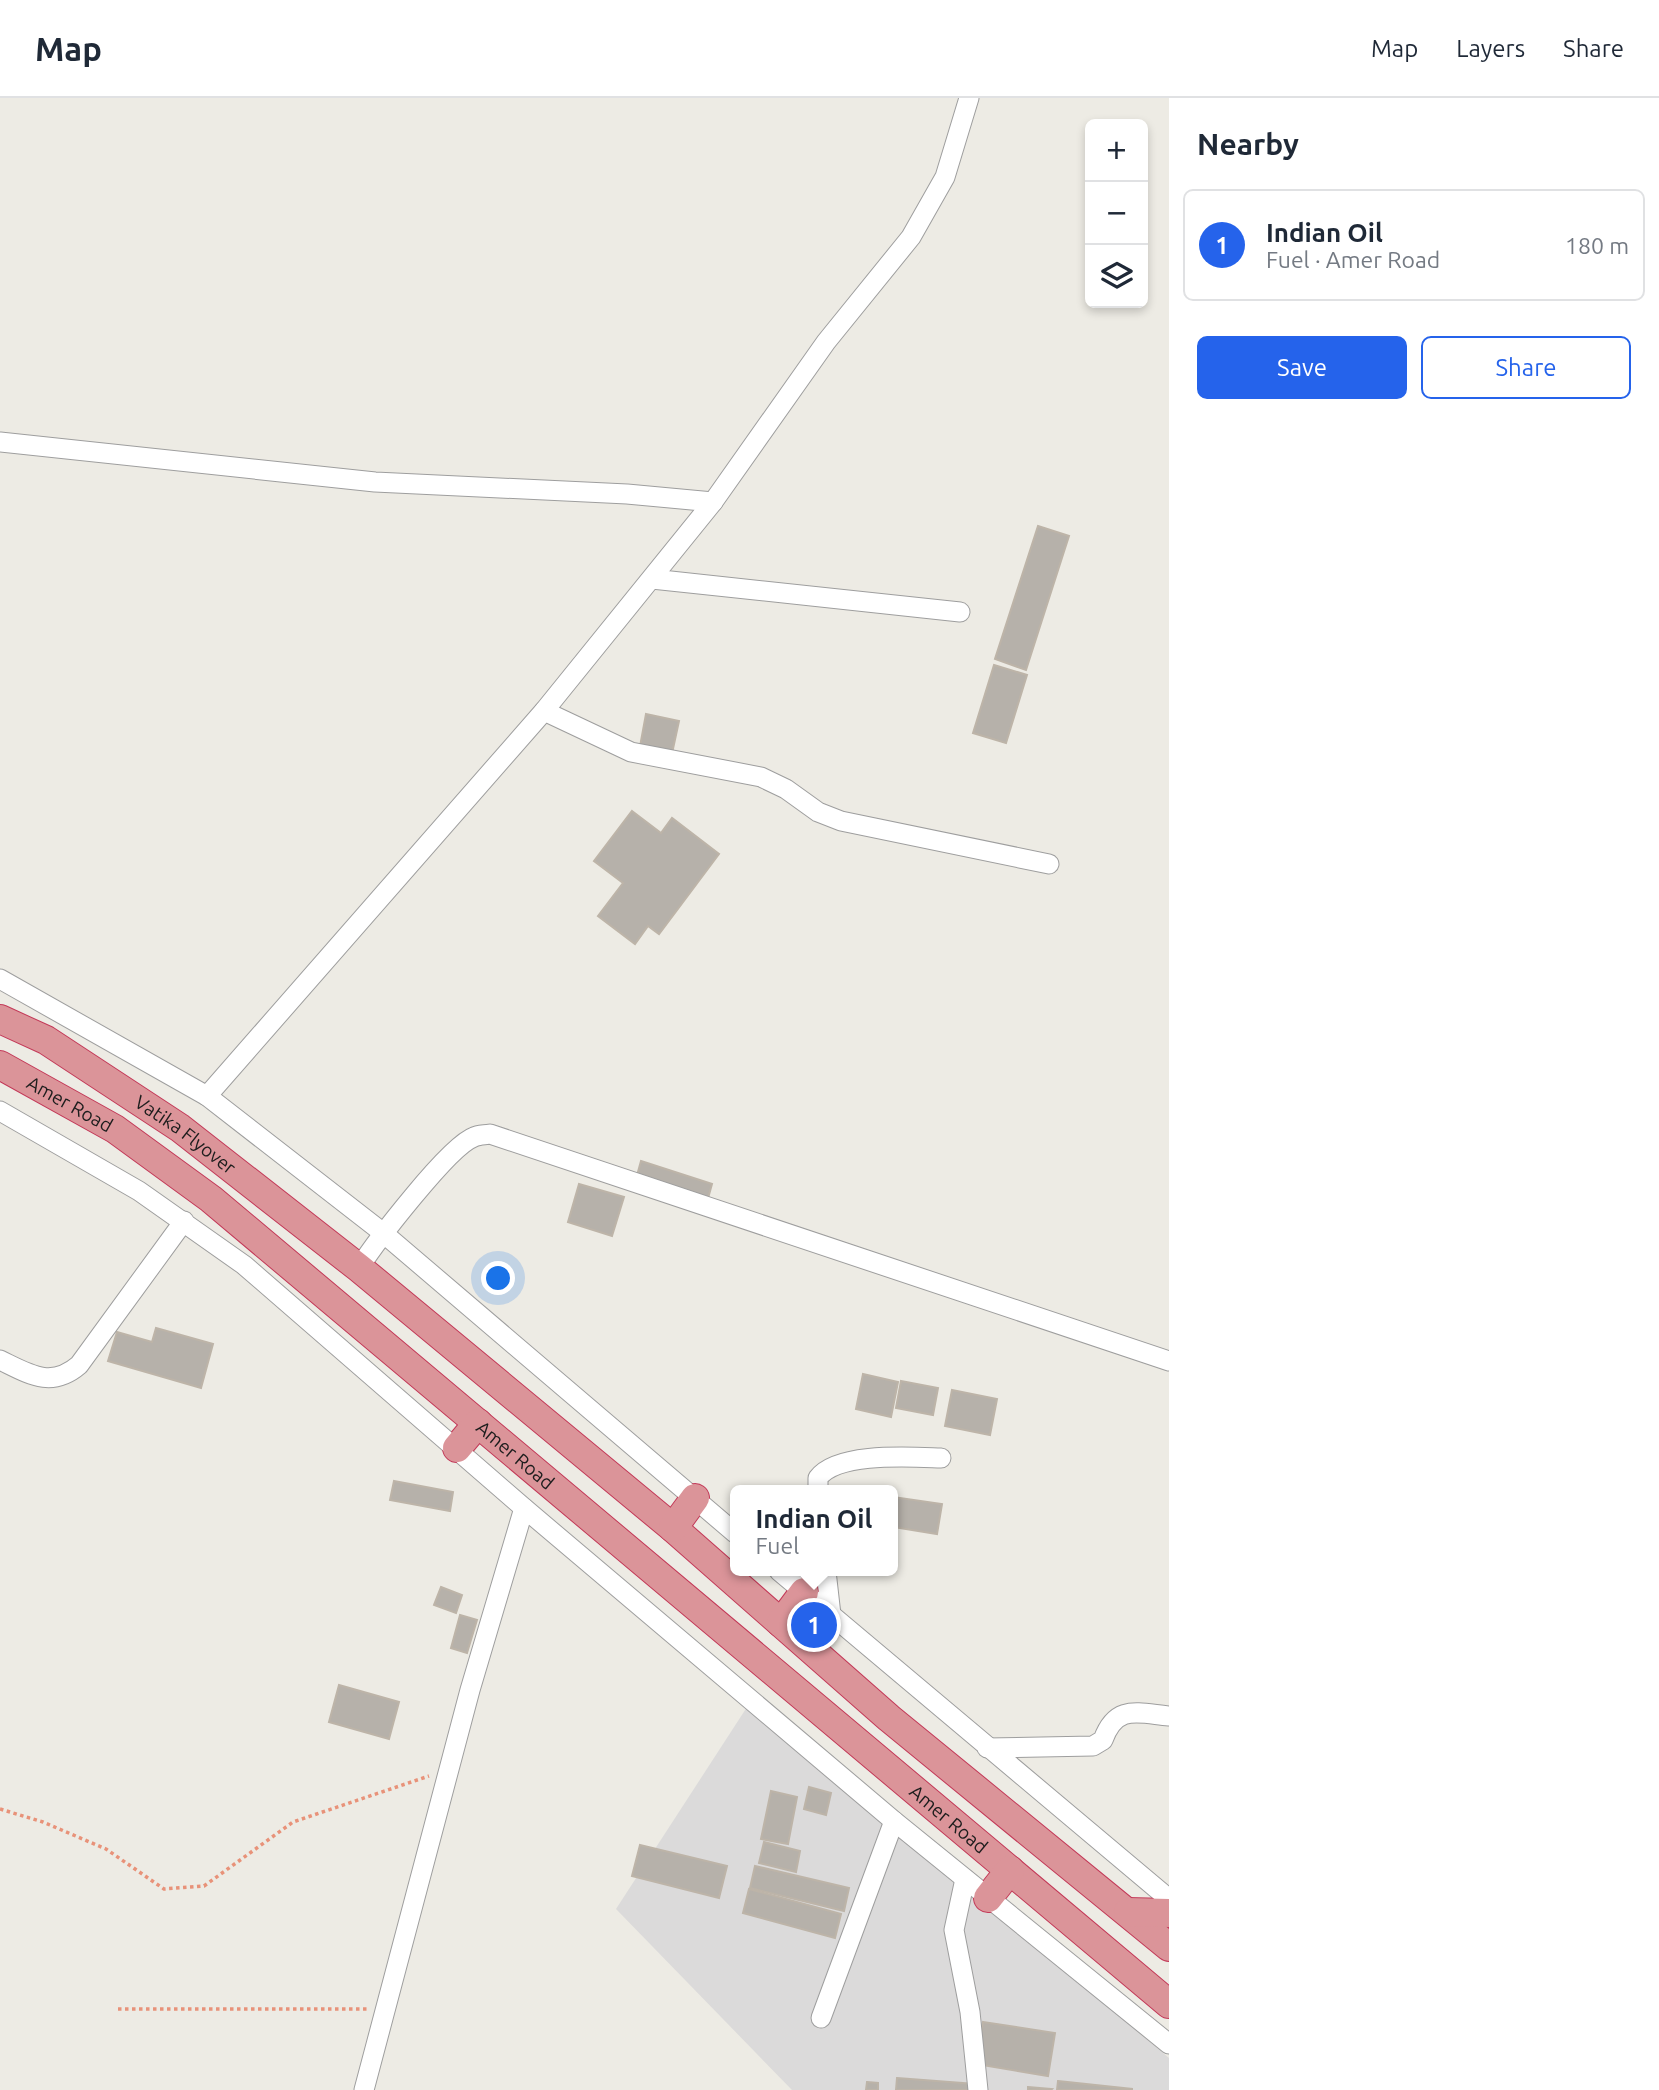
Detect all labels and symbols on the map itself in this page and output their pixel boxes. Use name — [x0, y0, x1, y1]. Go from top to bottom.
street label: Amer Road — [23, 1071, 117, 1137]
street label: Vatika Flyover — [131, 1090, 240, 1178]
your location — [481, 1261, 515, 1295]
street label: Amer Road — [472, 1416, 559, 1494]
pin: 1 — [791, 1599, 837, 1651]
street label: Amer Road — [905, 1780, 992, 1858]

